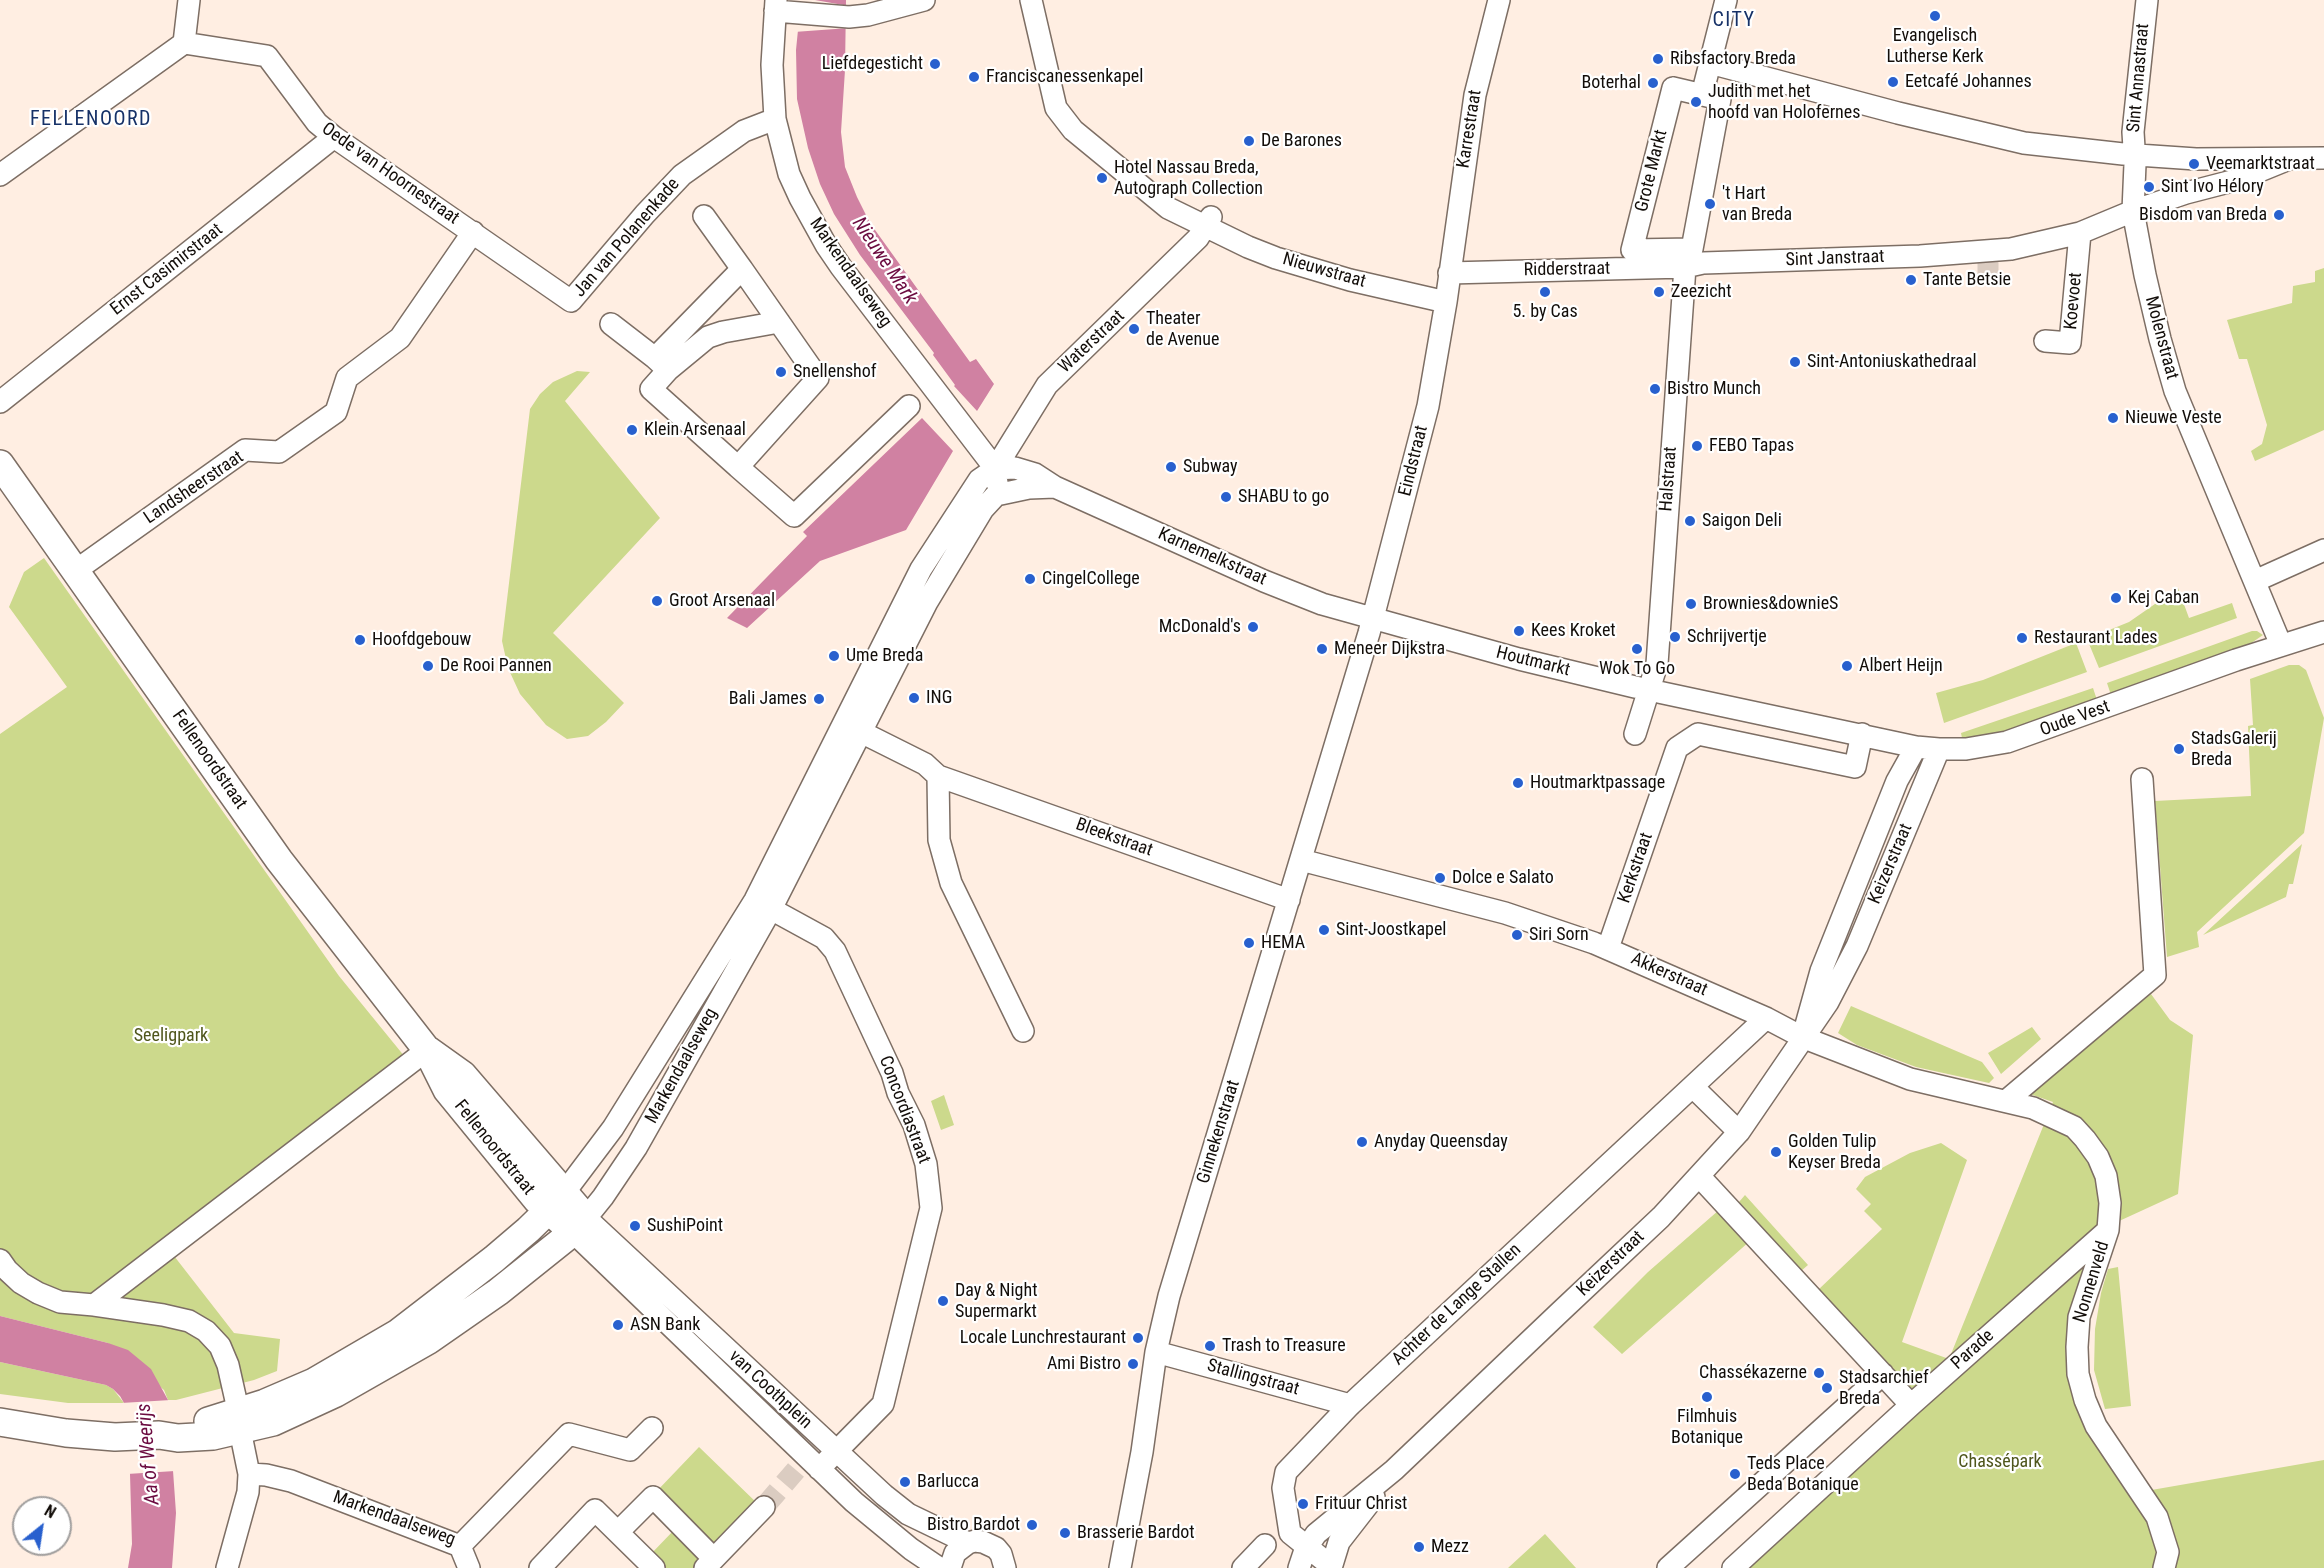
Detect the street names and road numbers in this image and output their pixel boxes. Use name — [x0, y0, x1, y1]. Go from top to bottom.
street label: Sint Annastraat — [2123, 23, 2155, 133]
street label: Karrestraat — [1453, 88, 1487, 170]
street label: Oede van Hoornestraat — [317, 118, 463, 230]
street label: Grote Markt — [1631, 128, 1673, 214]
street label: Jan van Polanenkade — [569, 174, 685, 302]
street label: Markendaalseweg — [804, 214, 896, 332]
street label: Ernst Casimirstraat — [107, 220, 227, 320]
street label: Sint Janstraat — [1785, 246, 1885, 272]
street label: Nieuwstraat — [1280, 249, 1368, 293]
street label: Ridderstraat — [1523, 258, 1611, 282]
street label: Koevoet — [2061, 272, 2087, 330]
street label: Molenstraat — [2140, 294, 2182, 382]
street label: Waterstraat — [1054, 306, 1130, 378]
street label: Eindstraat — [1395, 423, 1433, 499]
street label: Halstraat — [1656, 446, 1682, 512]
street label: Landsheerstraat — [140, 447, 248, 529]
street label: Karnemelkstraat — [1154, 523, 1270, 591]
street label: Houtmarkt — [1494, 642, 1572, 682]
street label: Oude Vest — [2037, 696, 2113, 742]
street label: Fellenoordstraat — [167, 706, 251, 814]
street label: Bleekstraat — [1073, 814, 1155, 862]
street label: Keizerstraat — [1864, 821, 1918, 907]
street label: Kerkstraat — [1614, 830, 1658, 906]
street label: Akkerstraat — [1627, 949, 1711, 1001]
street label: Markendaalseweg — [641, 1004, 723, 1128]
street label: Concordiastraat — [874, 1053, 934, 1167]
street label: Ginnekenstraat — [1193, 1078, 1245, 1186]
street label: Fellenoordstraat — [449, 1096, 539, 1200]
street label: Keizerstraat — [1573, 1227, 1649, 1301]
street label: Nonnenveld — [2069, 1239, 2115, 1325]
street label: Achter de Lange Stallen — [1388, 1240, 1526, 1370]
street label: Parade — [1947, 1325, 1999, 1375]
street label: van Coothplein — [724, 1346, 816, 1434]
street label: Stallingstraat — [1205, 1355, 1301, 1401]
street label: Markendaalseweg — [330, 1487, 458, 1551]

